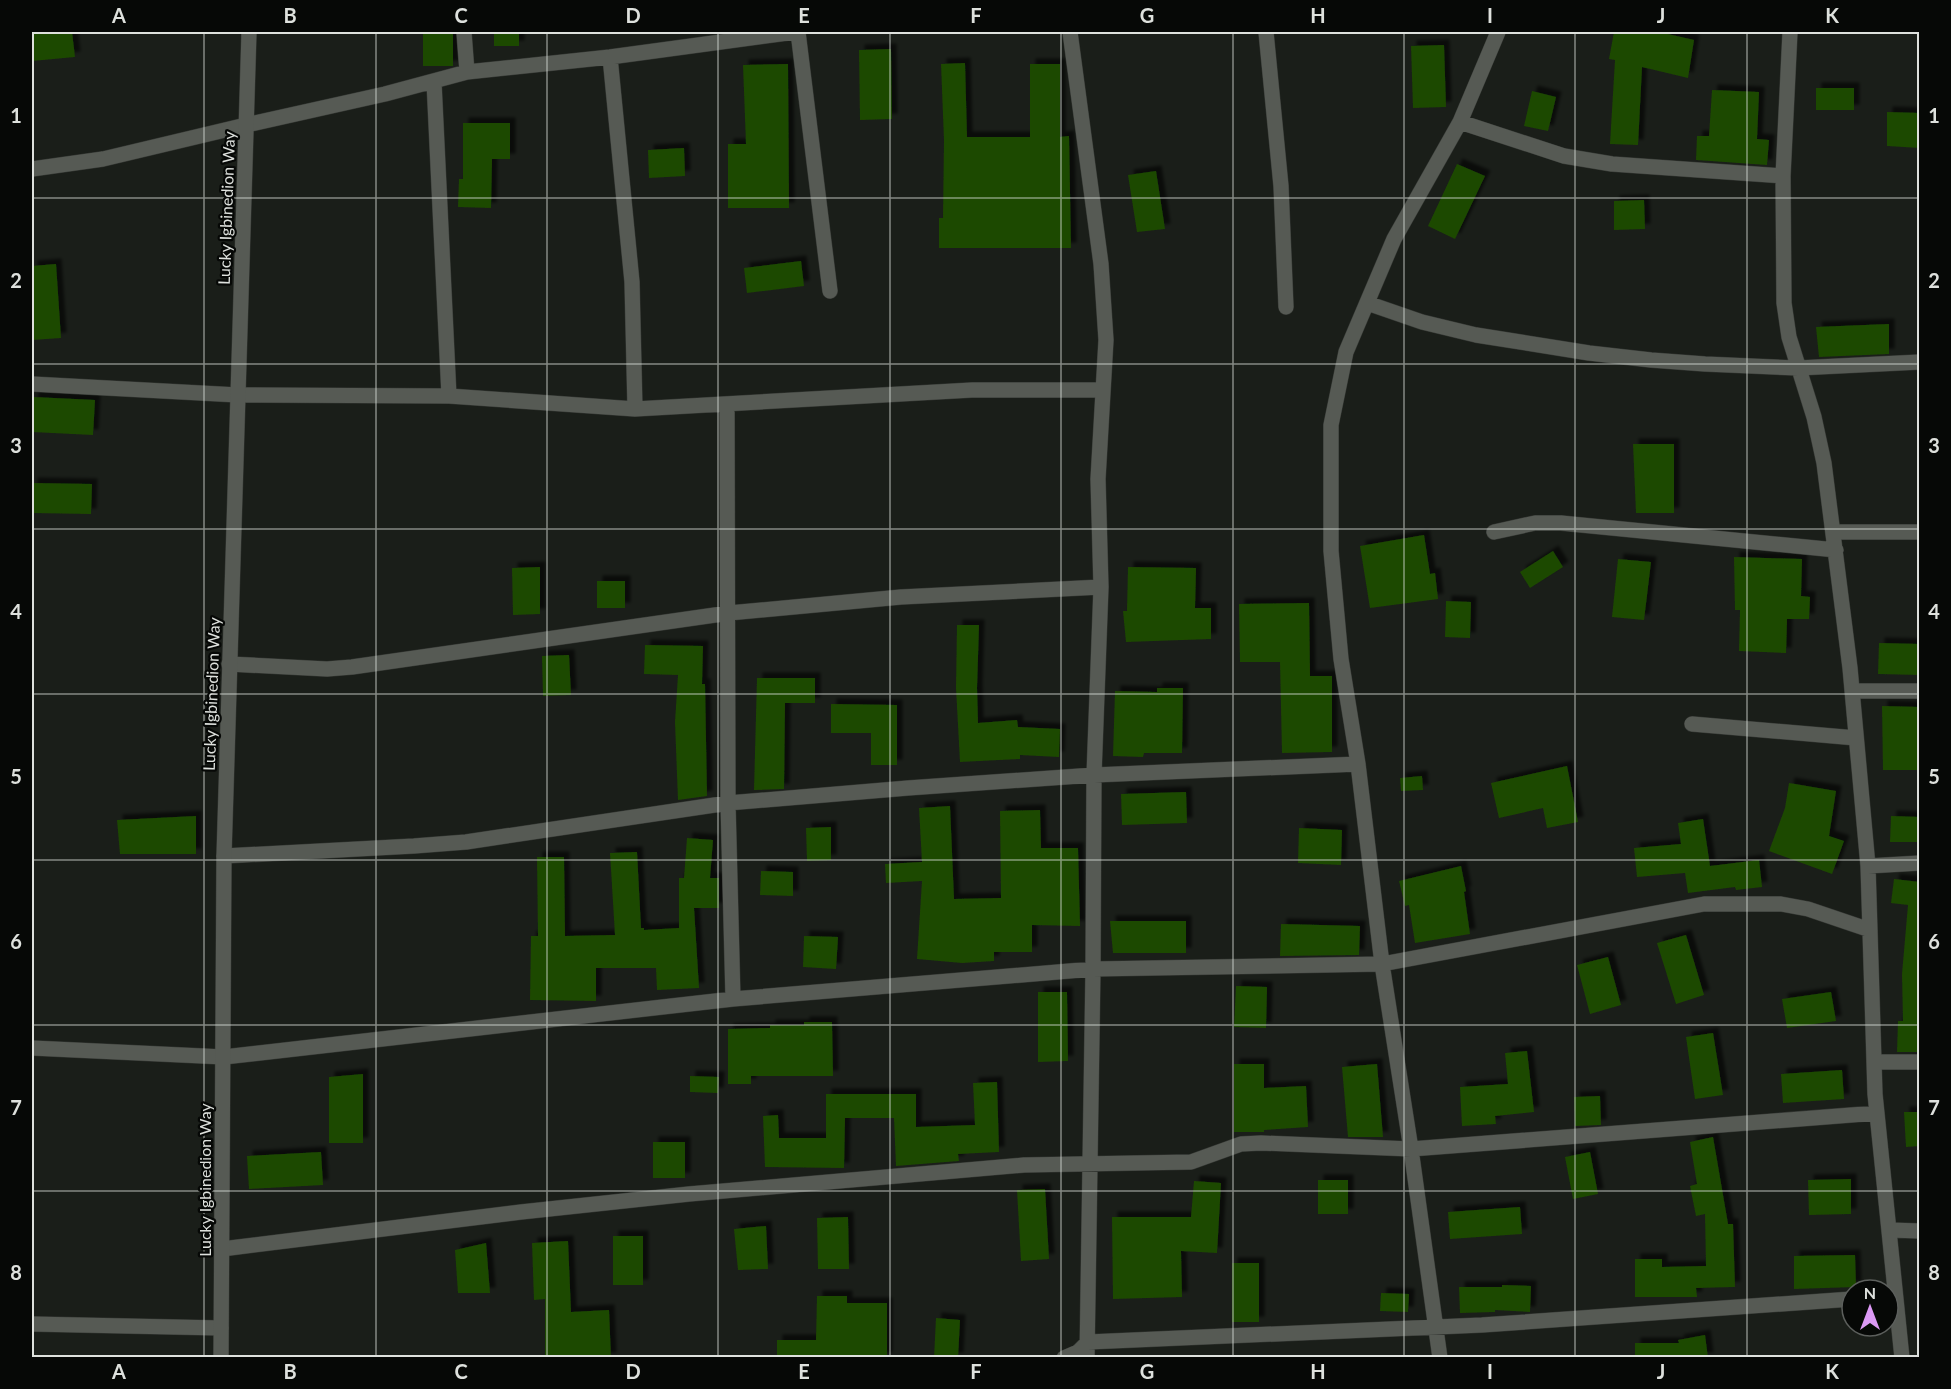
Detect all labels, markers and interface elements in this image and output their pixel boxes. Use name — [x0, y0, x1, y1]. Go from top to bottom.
text: A — [111, 3, 126, 27]
text: B — [283, 3, 297, 27]
text: C — [454, 3, 468, 27]
text: D — [625, 3, 641, 27]
text: E — [798, 3, 810, 27]
text: F — [970, 3, 982, 27]
text: G — [1140, 3, 1154, 27]
text: H — [1310, 3, 1326, 27]
text: I — [1487, 3, 1493, 27]
text: J — [1657, 3, 1665, 27]
text: K — [1825, 3, 1839, 27]
text: 1 — [10, 103, 22, 127]
text: 1 — [1928, 103, 1940, 127]
street label: Lucky Igbinedion Way — [214, 130, 238, 285]
text: 2 — [10, 268, 22, 292]
text: 2 — [1928, 268, 1940, 292]
text: 3 — [10, 433, 22, 457]
text: 3 — [1928, 433, 1940, 457]
text: 4 — [10, 599, 22, 623]
text: 4 — [1928, 599, 1940, 623]
street label: Lucky Igbinedion Way — [199, 616, 223, 771]
text: 5 — [10, 764, 22, 788]
text: 5 — [1928, 764, 1940, 788]
text: 6 — [10, 929, 22, 953]
text: 6 — [1928, 929, 1940, 953]
text: 7 — [10, 1095, 22, 1119]
text: 7 — [1928, 1095, 1940, 1119]
street label: Lucky Igbinedion Way — [195, 1103, 214, 1257]
text: 8 — [10, 1260, 22, 1284]
text: 8 — [1928, 1260, 1940, 1284]
north arrow — [1840, 1278, 1900, 1338]
text: N — [1864, 1283, 1876, 1302]
text: A — [111, 1359, 126, 1383]
text: B — [283, 1359, 297, 1383]
text: C — [454, 1359, 468, 1383]
text: D — [625, 1359, 641, 1383]
text: E — [798, 1359, 810, 1383]
text: F — [970, 1359, 982, 1383]
text: G — [1140, 1359, 1154, 1383]
text: H — [1310, 1359, 1326, 1383]
text: I — [1487, 1359, 1493, 1383]
text: J — [1657, 1359, 1665, 1383]
text: K — [1825, 1359, 1839, 1383]

